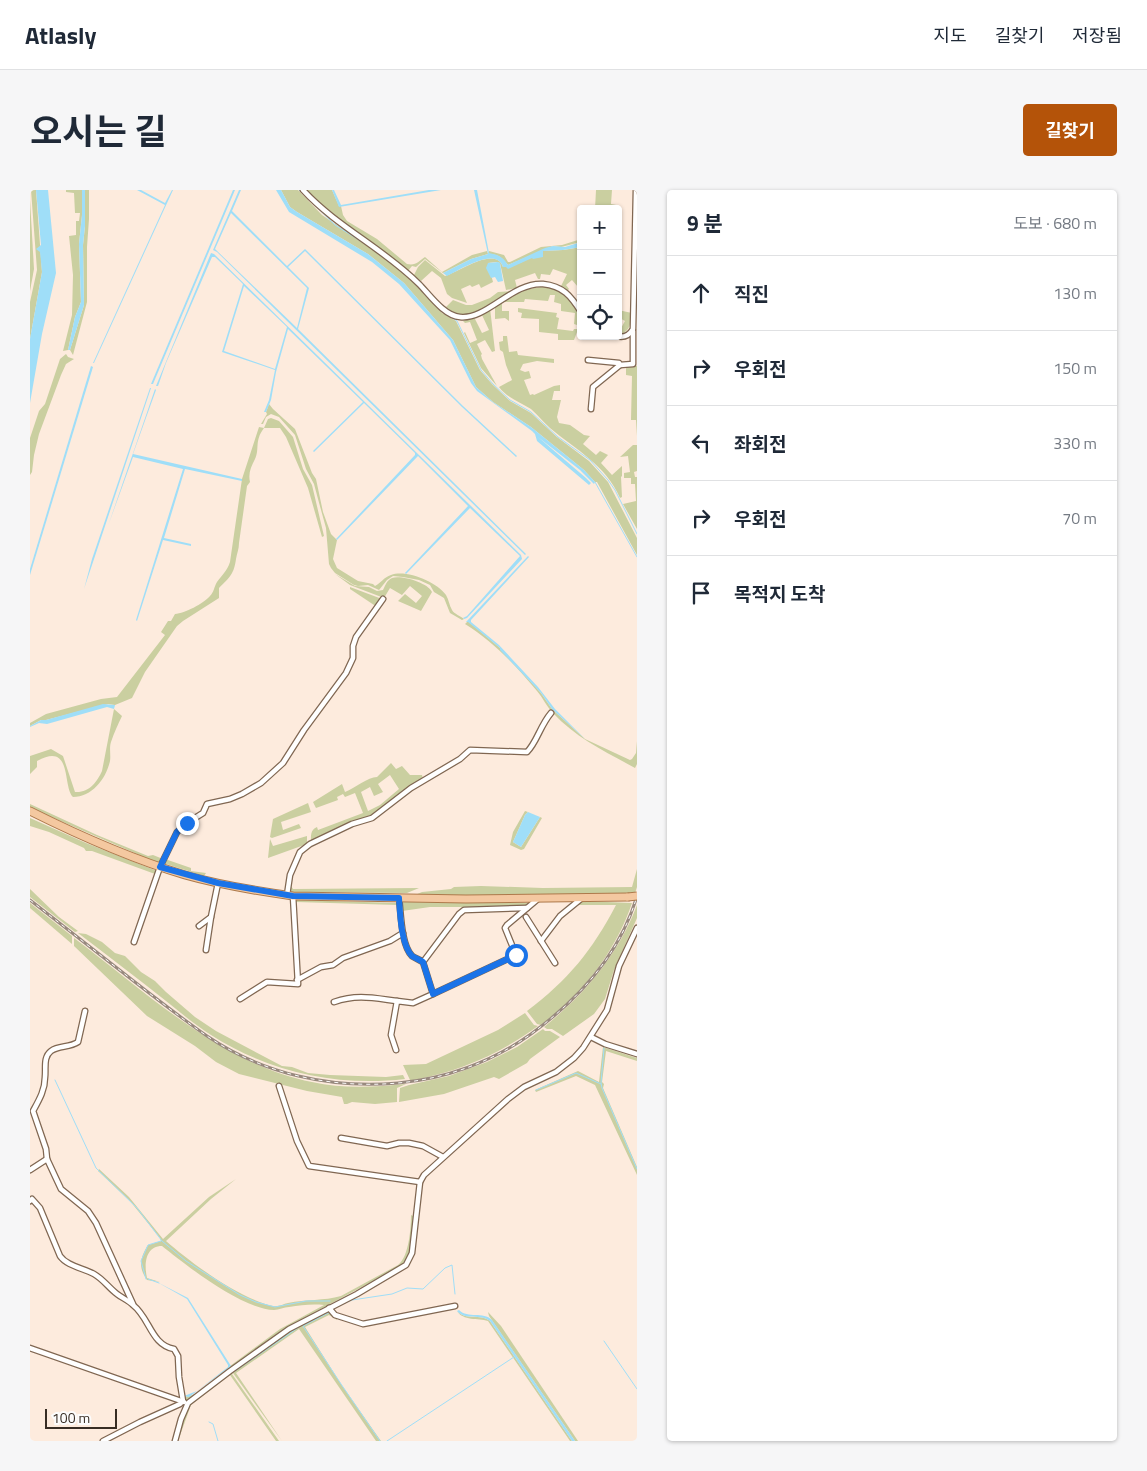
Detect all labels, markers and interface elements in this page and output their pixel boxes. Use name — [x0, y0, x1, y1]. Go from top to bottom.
text: Atlasly — [25, 17, 96, 53]
text: 지도 — [934, 22, 967, 49]
text: 길찾기 — [995, 22, 1044, 49]
text: 저장됨 — [1072, 22, 1122, 49]
text: 오시는 길 — [30, 104, 167, 158]
button: 길찾기 — [1023, 104, 1117, 156]
map controls — [577, 205, 622, 340]
button: + — [577, 205, 622, 250]
text: 9 분 — [687, 207, 723, 239]
text: 도보 · 680 m — [1013, 211, 1097, 235]
button: − — [577, 250, 622, 295]
icon: ahead — [687, 279, 715, 307]
text: 직진 — [734, 279, 769, 308]
text: 130 m — [1053, 281, 1097, 305]
button: locate — [577, 295, 622, 340]
icon: right — [687, 354, 715, 382]
text: 우회전 — [734, 354, 786, 383]
text: 150 m — [1053, 356, 1097, 380]
icon: left — [687, 429, 715, 457]
text: 좌회전 — [734, 429, 786, 458]
text: 330 m — [1053, 431, 1097, 455]
icon: right — [687, 504, 715, 532]
text: 우회전 — [734, 504, 786, 533]
text: 70 m — [1062, 506, 1097, 530]
icon: arrive — [687, 579, 715, 607]
text: 목적지 도착 — [734, 579, 826, 608]
route end — [176, 812, 199, 835]
route start — [505, 944, 528, 967]
scale bar — [45, 1406, 118, 1429]
text: 100 m — [52, 1407, 90, 1428]

